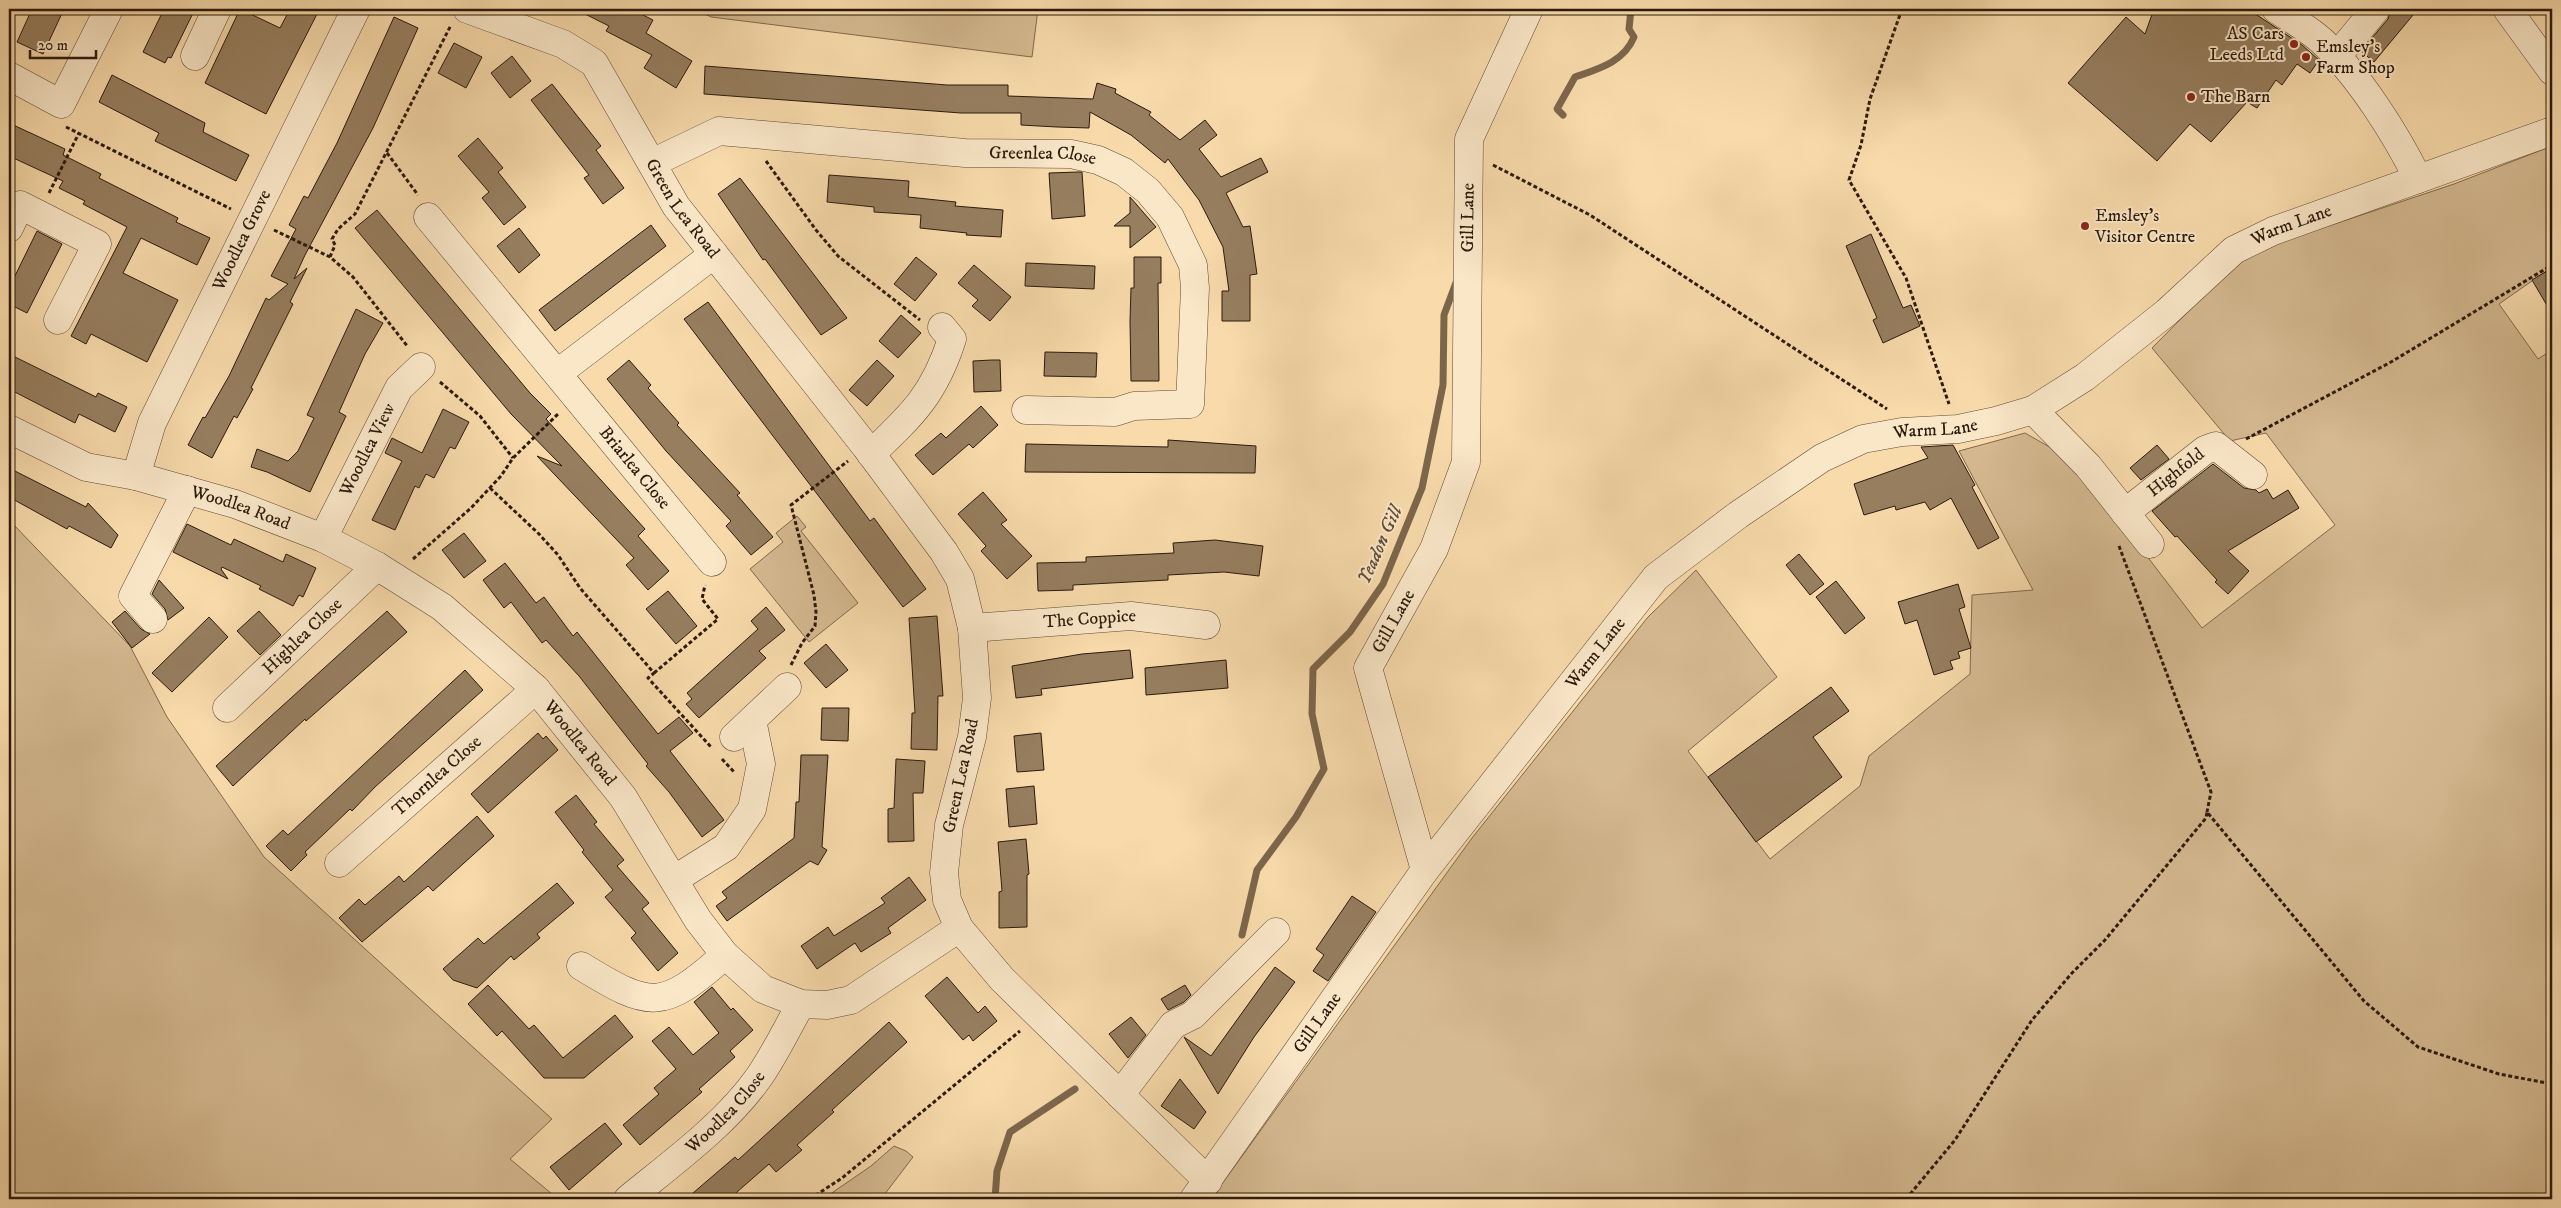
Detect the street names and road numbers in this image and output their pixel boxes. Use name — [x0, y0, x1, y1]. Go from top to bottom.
street label: Greenlea Close — [989, 142, 1098, 170]
street label: Green Lea Road — [640, 155, 724, 263]
street label: Gill Lane — [1457, 183, 1480, 252]
street label: Woodlea Grove — [207, 186, 276, 295]
street label: Warm Lane — [2247, 200, 2335, 251]
street label: Woodlea View — [335, 399, 401, 501]
street label: Warm Lane — [1891, 414, 1980, 445]
street label: Briarlea Close — [594, 422, 675, 514]
street label: Highfold — [2143, 443, 2209, 502]
street label: Woodlea Road — [187, 481, 293, 535]
street label: Gill Lane — [1367, 586, 1420, 657]
street label: Highlea Close — [258, 593, 347, 680]
street label: The Coppice — [1042, 605, 1137, 634]
street label: Warm Lane — [1560, 613, 1631, 694]
street label: Woodlea Road — [538, 695, 621, 791]
street label: Green Lea Road — [938, 717, 984, 835]
street label: Thornlea Close — [388, 731, 486, 822]
street label: Gill Lane — [1289, 988, 1346, 1058]
street label: Woodlea Close — [681, 1067, 771, 1159]

